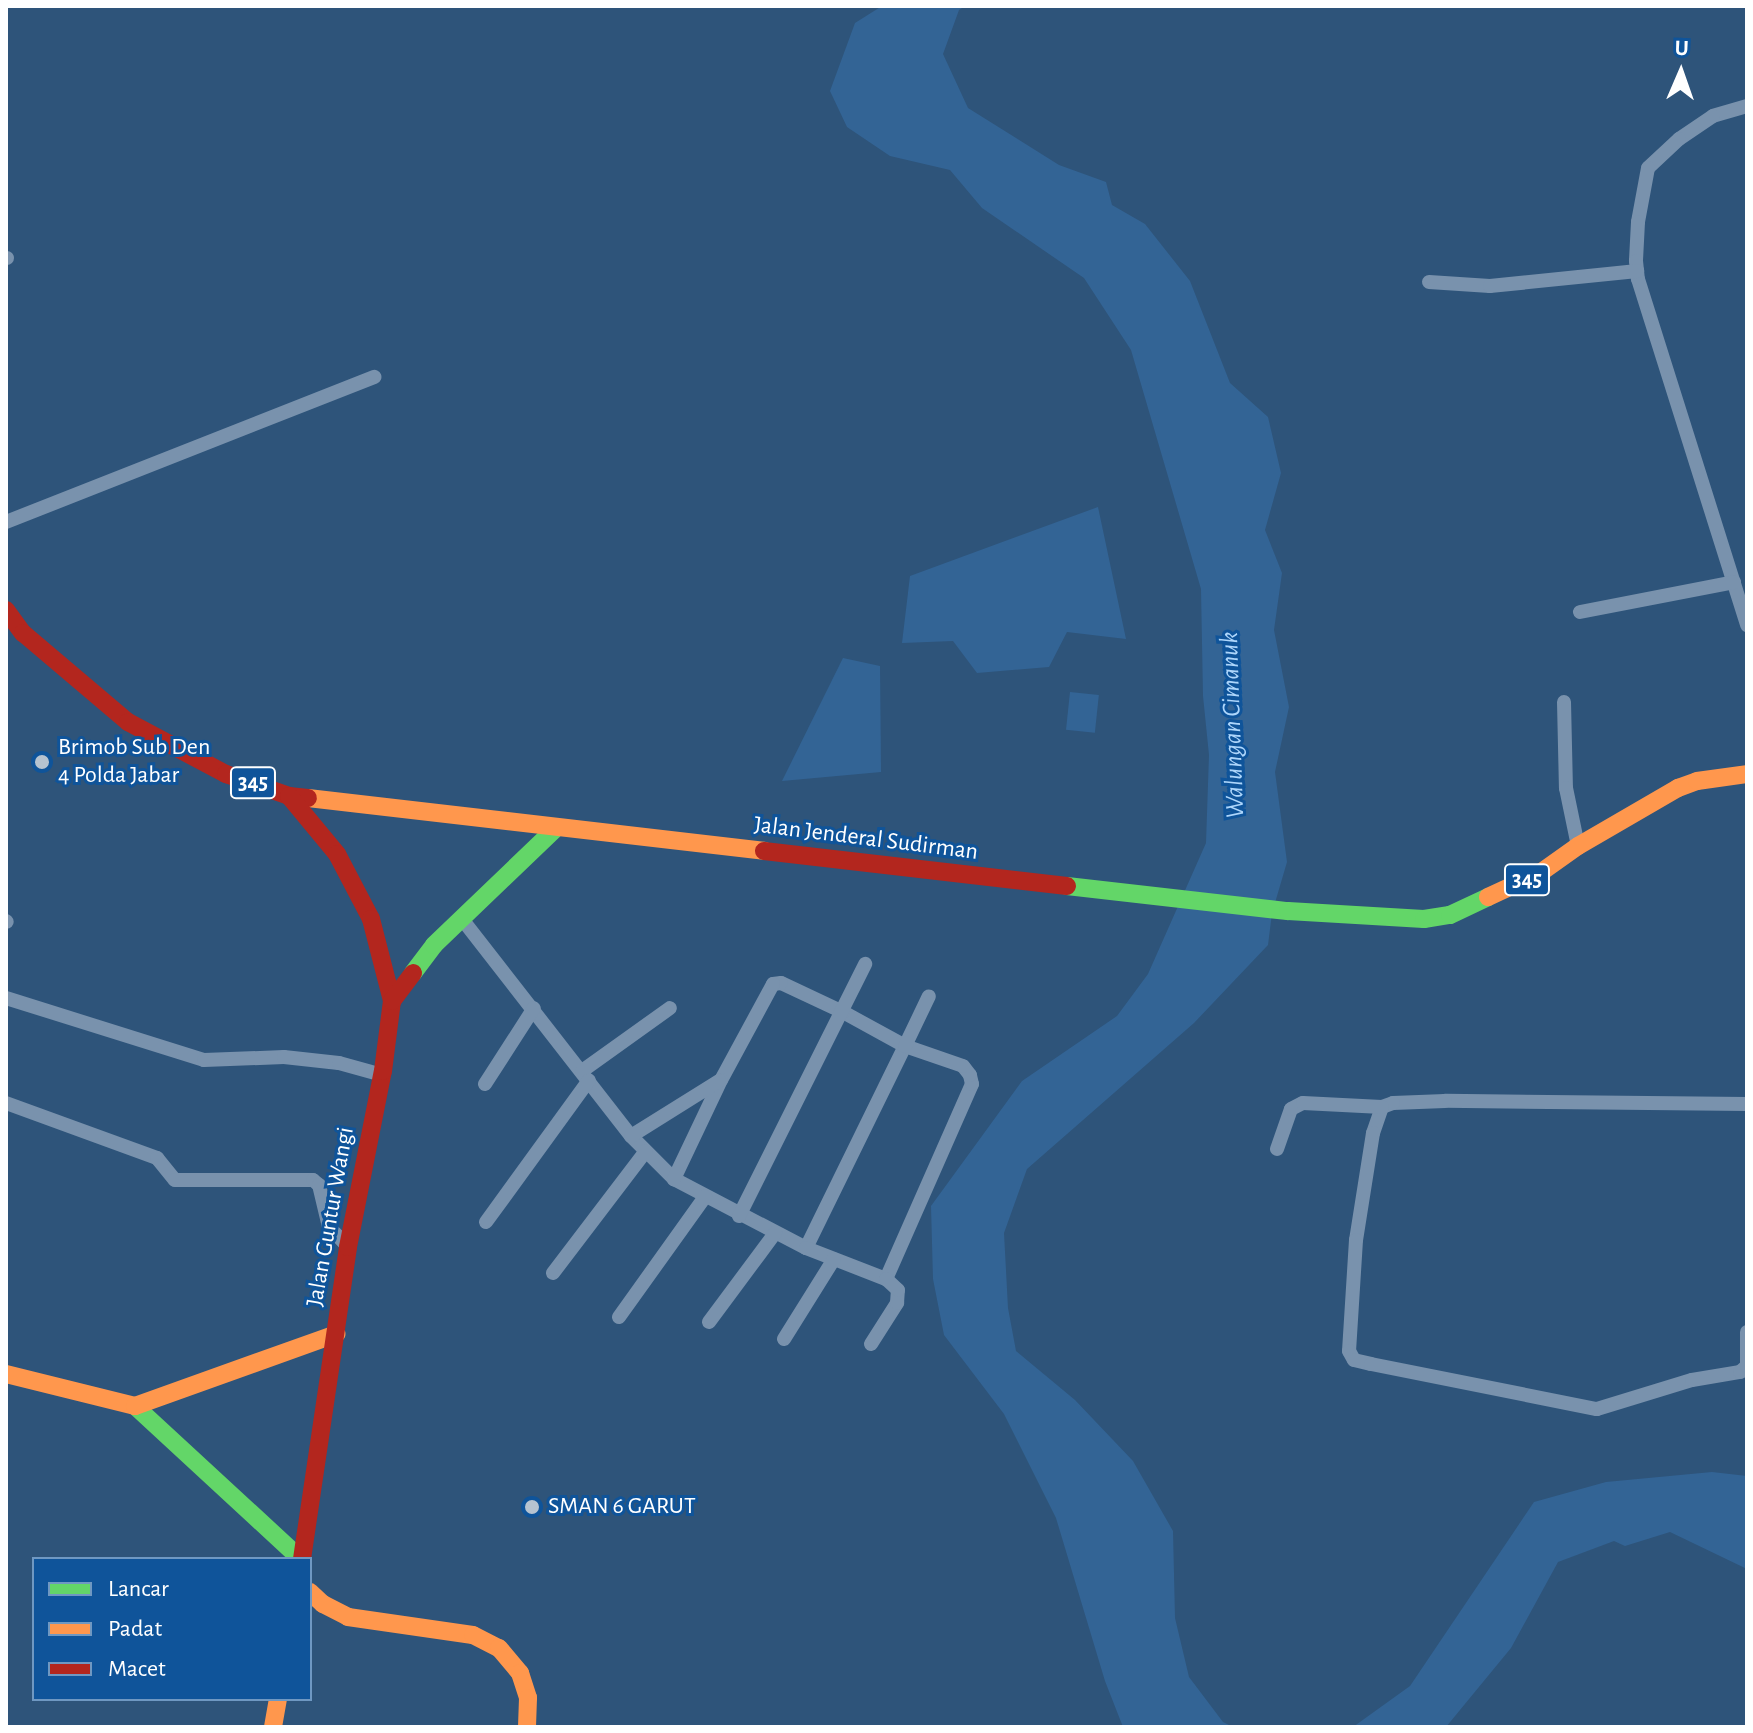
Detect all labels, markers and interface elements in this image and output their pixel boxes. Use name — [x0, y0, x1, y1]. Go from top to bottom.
north arrow — [1641, 32, 1721, 112]
text: U — [1674, 37, 1689, 59]
water label: Walungan Cimanuk — [1214, 631, 1252, 819]
place label: Brimob Sub Den 4 Polda Jabar — [58, 734, 210, 790]
marker: Brimob Sub Den 4 Polda Jabar — [33, 753, 51, 771]
road number: 345 — [229, 765, 277, 801]
street label: Jalan Jenderal Sudirman — [752, 811, 980, 867]
road number: 345 — [1503, 862, 1551, 898]
street label: Jalan Guntur Wangi — [301, 1125, 361, 1309]
place label: SMAN 6 GARUT — [548, 1493, 696, 1521]
marker: SMAN 6 GARUT — [523, 1498, 541, 1516]
legend — [32, 1557, 312, 1701]
text: Lancar — [108, 1577, 169, 1601]
text: Padat — [108, 1617, 162, 1641]
text: Macet — [108, 1657, 166, 1681]

